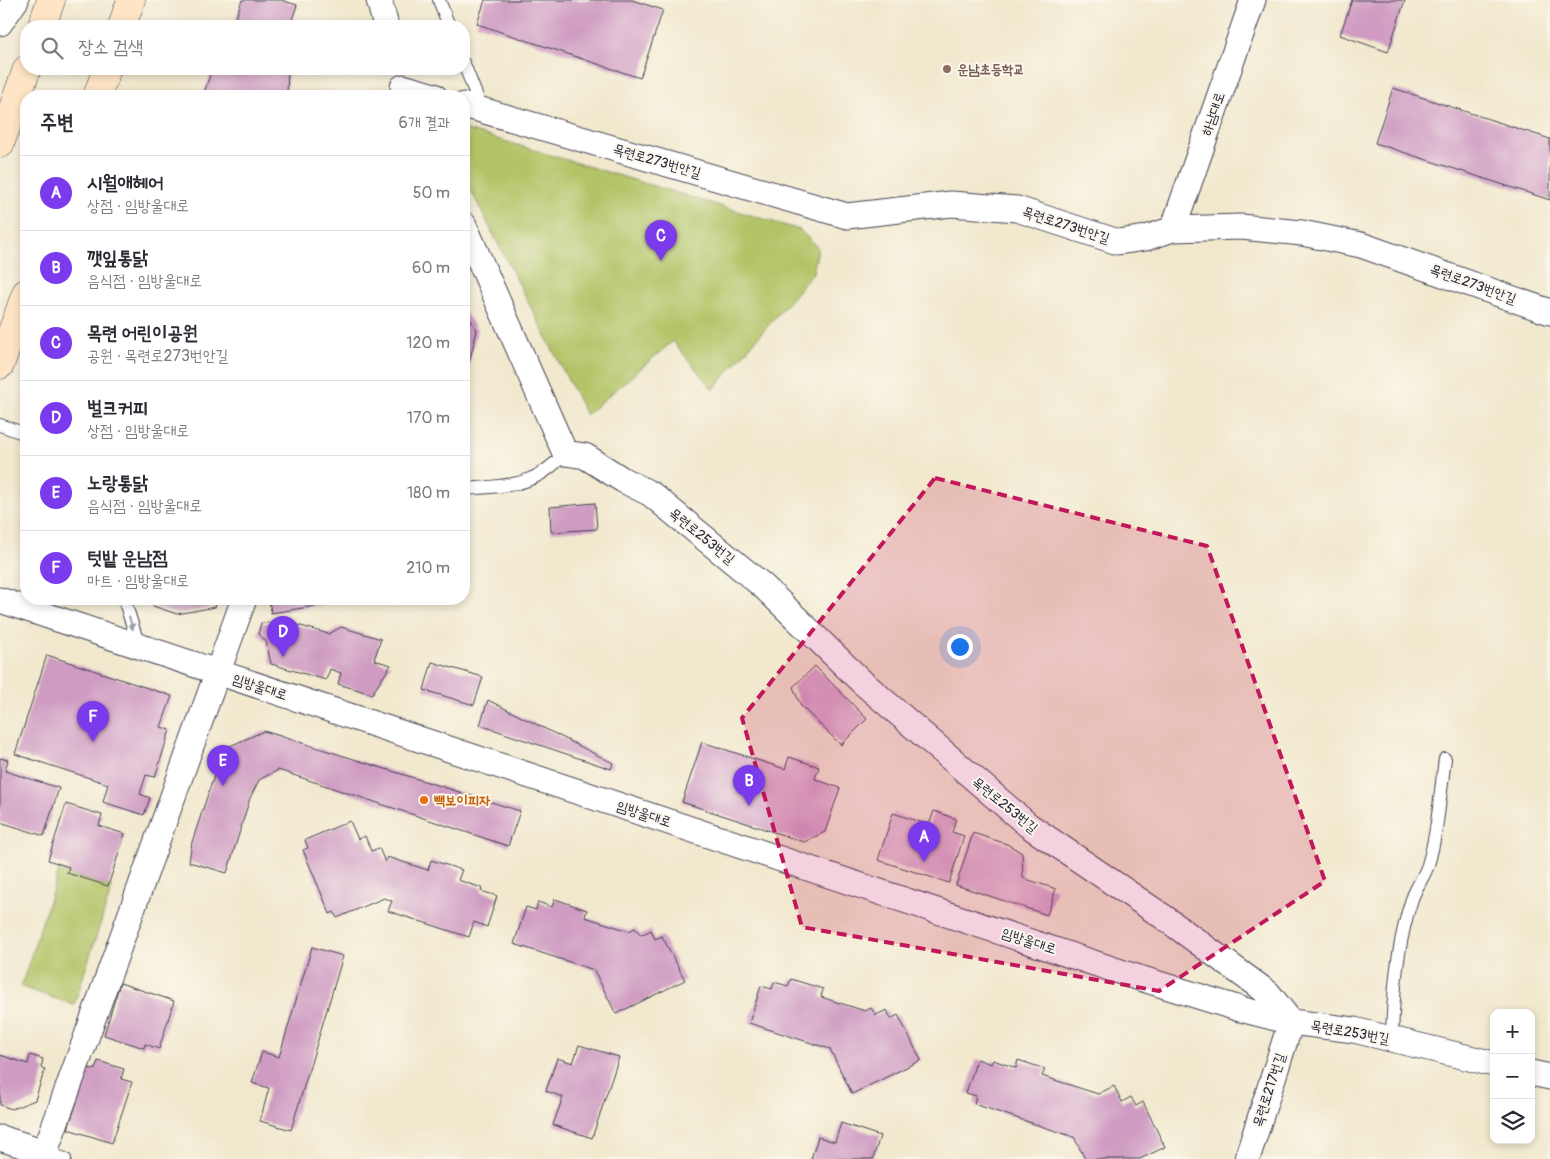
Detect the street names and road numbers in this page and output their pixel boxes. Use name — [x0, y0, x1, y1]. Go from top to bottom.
street label: 하남대로 — [1198, 90, 1228, 138]
street label: 목련로273번안길 — [611, 140, 704, 182]
street label: 목련로273번안길 — [1020, 203, 1112, 247]
street label: 목련로273번안길 — [1428, 261, 1519, 308]
street label: 목련로253번길 — [666, 504, 739, 568]
street label: 임방울대로 — [231, 670, 289, 704]
street label: 목련로253번길 — [969, 773, 1042, 837]
street label: 임방울대로 — [615, 797, 673, 831]
street label: 임방울대로 — [1000, 924, 1058, 958]
street label: 목련로253번길 — [1309, 1017, 1391, 1047]
street label: 목련로217번길 — [1249, 1050, 1289, 1129]

